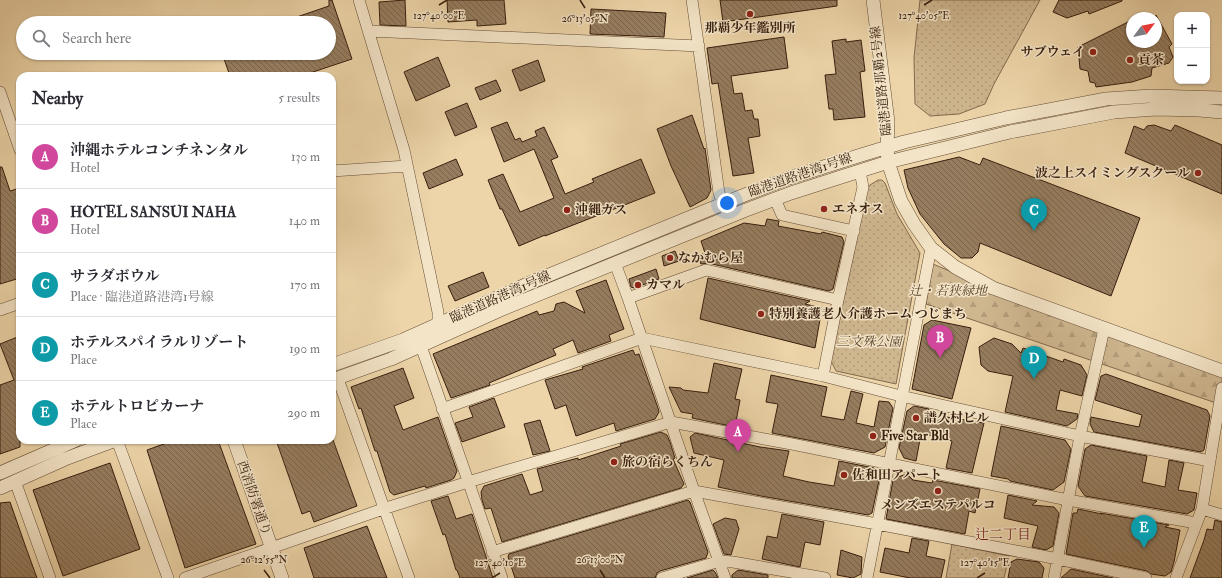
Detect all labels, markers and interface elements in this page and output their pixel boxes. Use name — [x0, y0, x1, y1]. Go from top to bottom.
marker: 那覇少年鑑別所 — [745, 9, 755, 19]
text: 127°40'00"E — [413, 10, 465, 22]
text: 127°40'05"E — [899, 10, 949, 22]
north arrow — [1126, 12, 1162, 48]
map controls — [1174, 12, 1210, 84]
button: + — [1174, 12, 1210, 48]
text: 26°13'05"N — [562, 13, 608, 25]
search box — [16, 16, 336, 60]
place label: 那覇少年鑑別所 — [704, 20, 796, 36]
street label: 臨港道路那覇2号線 — [867, 25, 895, 137]
icon: search — [30, 27, 52, 49]
text: Search here — [62, 29, 131, 48]
place label: サブウェイ — [1021, 44, 1085, 60]
marker: サブウェイ — [1088, 47, 1098, 57]
button: − — [1174, 48, 1210, 84]
place label: 貢茶 — [1138, 52, 1164, 68]
marker: 貢茶 — [1125, 55, 1135, 65]
text: Nearby — [32, 88, 83, 109]
text: 5 results — [278, 90, 320, 106]
text: 沖縄ホテルコンチネンタル — [70, 141, 248, 160]
text: A — [41, 149, 49, 165]
text: 130 m — [291, 149, 320, 165]
street label: 臨港道路港湾1号線 — [746, 150, 854, 200]
text: Hotel — [70, 160, 100, 176]
place label: 波之上スイミングスクール — [1035, 165, 1190, 181]
marker: 波之上スイミングスクール — [1193, 168, 1203, 178]
your location — [717, 193, 737, 213]
pin: C — [1021, 198, 1047, 231]
place label: エネオス — [832, 201, 884, 217]
place label: 沖縄ガス — [575, 202, 627, 218]
text: HOTEL SANSUI NAHA — [70, 203, 236, 222]
marker: エネオス — [819, 204, 829, 214]
marker: 沖縄ガス — [562, 205, 572, 215]
text: B — [41, 213, 49, 229]
text: 140 m — [289, 213, 320, 229]
text: Hotel — [70, 222, 100, 238]
place label: なかむら屋 — [678, 250, 743, 266]
marker: なかむら屋 — [665, 253, 675, 263]
text: サラダボウル — [70, 267, 159, 286]
street label: 臨港道路港湾1号線 — [447, 268, 553, 326]
text: C — [40, 277, 50, 293]
text: 170 m — [290, 277, 320, 293]
place label: カマル — [646, 277, 685, 293]
marker: カマル — [633, 280, 643, 290]
park label: 辻・若狭緑地 — [909, 283, 989, 299]
text: Place · 臨港道路港湾1号線 — [70, 289, 214, 305]
place label: 特別養護老人介護ホーム つじまち — [769, 306, 967, 322]
marker: 特別養護老人介護ホーム つじまち — [756, 309, 766, 319]
pin: B — [927, 325, 953, 358]
text: ホテルスパイラルリゾート — [70, 333, 248, 352]
park label: 三文殊公園 — [836, 334, 903, 350]
text: D — [40, 341, 50, 357]
text: 190 m — [289, 341, 320, 357]
pin: D — [1021, 346, 1047, 379]
text: Place — [70, 352, 97, 368]
text: ホテルトロピカーナ — [70, 397, 204, 416]
text: E — [40, 405, 50, 421]
text: 290 m — [287, 405, 320, 421]
place label: 譜久村ビル — [924, 410, 989, 426]
marker: 譜久村ビル — [911, 413, 921, 423]
text: Place — [70, 416, 97, 432]
pin: A — [725, 419, 751, 452]
place label: Five Star Bld — [881, 428, 949, 444]
marker: Five Star Bld — [868, 431, 878, 441]
place label: 旅の宿らくちん — [622, 454, 713, 470]
marker: 旅の宿らくちん — [609, 457, 619, 467]
street label: 西消防署通り — [234, 459, 274, 537]
place label: 佐和田アパート — [852, 467, 942, 483]
marker: 佐和田アパート — [839, 470, 849, 480]
marker: メンズエステパルコ — [933, 486, 943, 496]
place label: メンズエステパルコ — [880, 497, 996, 513]
pin: E — [1131, 515, 1157, 548]
district label: 辻二丁目 — [975, 526, 1031, 543]
text: 26°12'55"N — [241, 554, 288, 566]
text: 26°13'00"N — [576, 554, 624, 566]
text: 127°40'10"E — [475, 557, 525, 569]
text: 127°40'15"E — [960, 557, 1010, 569]

